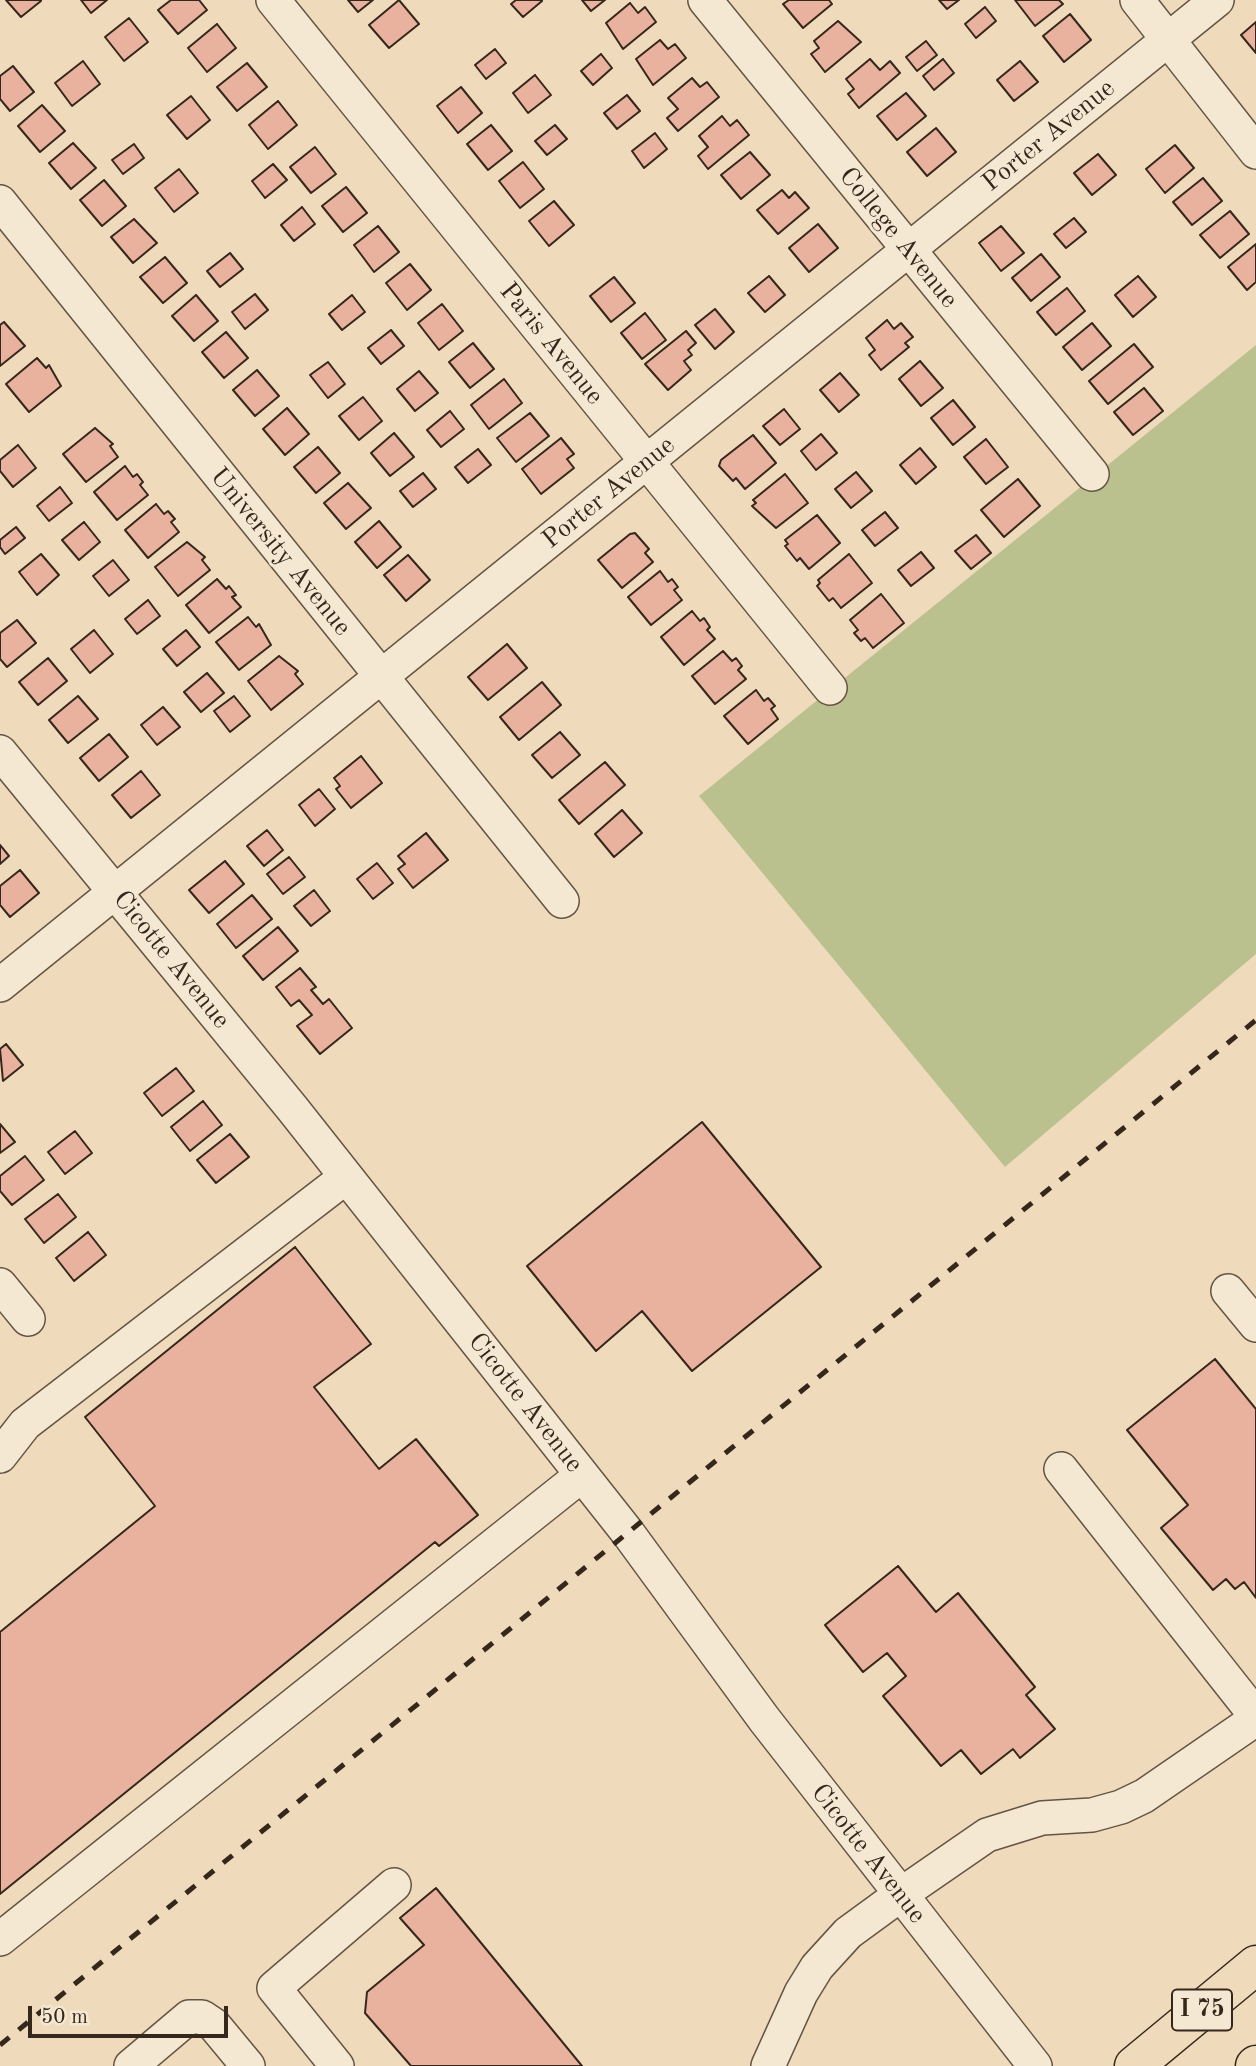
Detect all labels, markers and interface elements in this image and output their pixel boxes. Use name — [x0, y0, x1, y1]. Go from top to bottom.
street label: Porter Avenue — [976, 73, 1122, 199]
street label: College Avenue — [832, 161, 964, 315]
street label: Paris Avenue — [492, 277, 610, 411]
street label: Porter Avenue — [536, 430, 682, 556]
street label: University Avenue — [203, 462, 357, 642]
street label: Cicotte Avenue — [106, 885, 236, 1035]
street label: Cicotte Avenue — [461, 1327, 589, 1479]
street label: Cicotte Avenue — [804, 1778, 932, 1930]
road number: I 75 — [1172, 1990, 1232, 2031]
scale bar — [32, 1993, 231, 2037]
text: 50 m — [41, 2007, 88, 2028]

